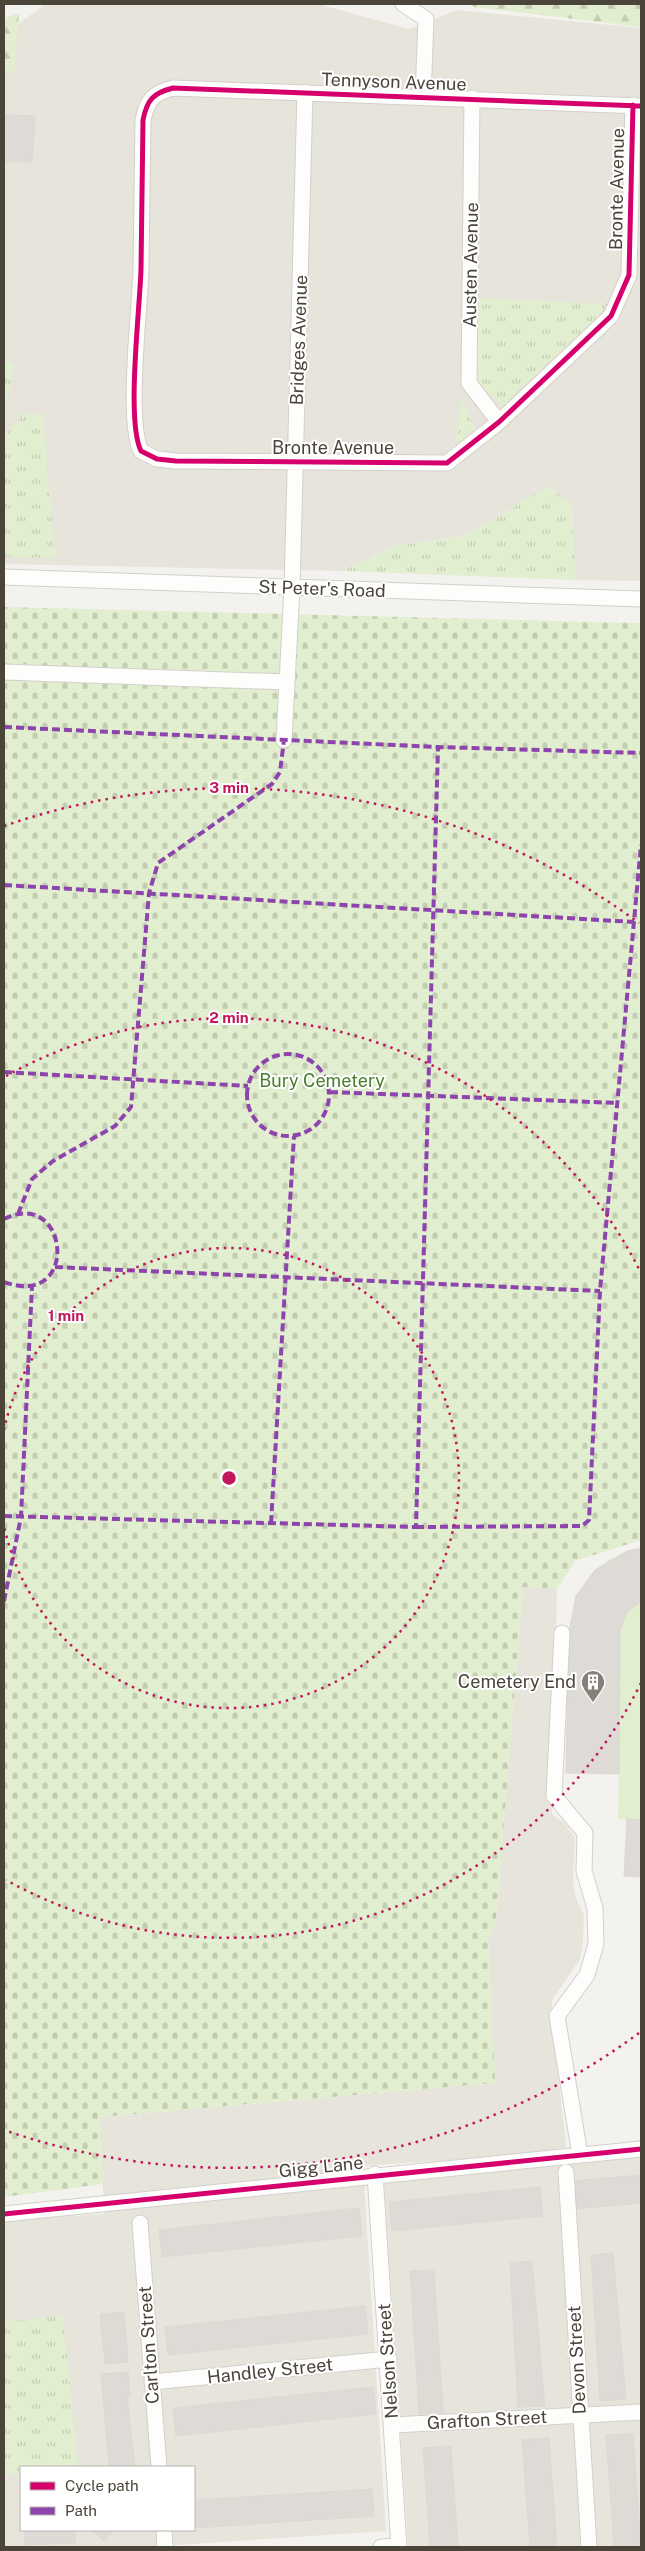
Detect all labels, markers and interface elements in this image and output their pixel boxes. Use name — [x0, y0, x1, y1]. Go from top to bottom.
street label: Tennyson Avenue — [321, 68, 467, 95]
street label: Bronte Avenue — [605, 128, 628, 250]
street label: Austen Avenue — [459, 202, 482, 328]
street label: Bridges Avenue — [286, 274, 311, 406]
street label: Bronte Avenue — [272, 437, 394, 458]
street label: St Peter's Road — [258, 576, 386, 601]
text: 3 min — [209, 779, 249, 796]
text: 2 min — [209, 1009, 249, 1026]
park label: Bury Cemetery — [259, 1070, 385, 1091]
text: 1 min — [48, 1307, 84, 1324]
centre of rings — [220, 1469, 238, 1487]
building icon: Cemetery End — [580, 1669, 606, 1703]
place label: Cemetery End — [458, 1671, 576, 1692]
street label: Gigg Lane — [278, 2152, 364, 2181]
street label: Carlton Street — [134, 2285, 163, 2405]
street label: Nelson Street — [373, 2303, 402, 2419]
street label: Devon Street — [563, 2305, 590, 2415]
street label: Handley Street — [206, 2353, 334, 2388]
street label: Grafton Street — [426, 2406, 548, 2433]
legend — [20, 2466, 195, 2531]
text: Cycle path — [65, 2477, 139, 2494]
text: Path — [65, 2502, 97, 2519]

